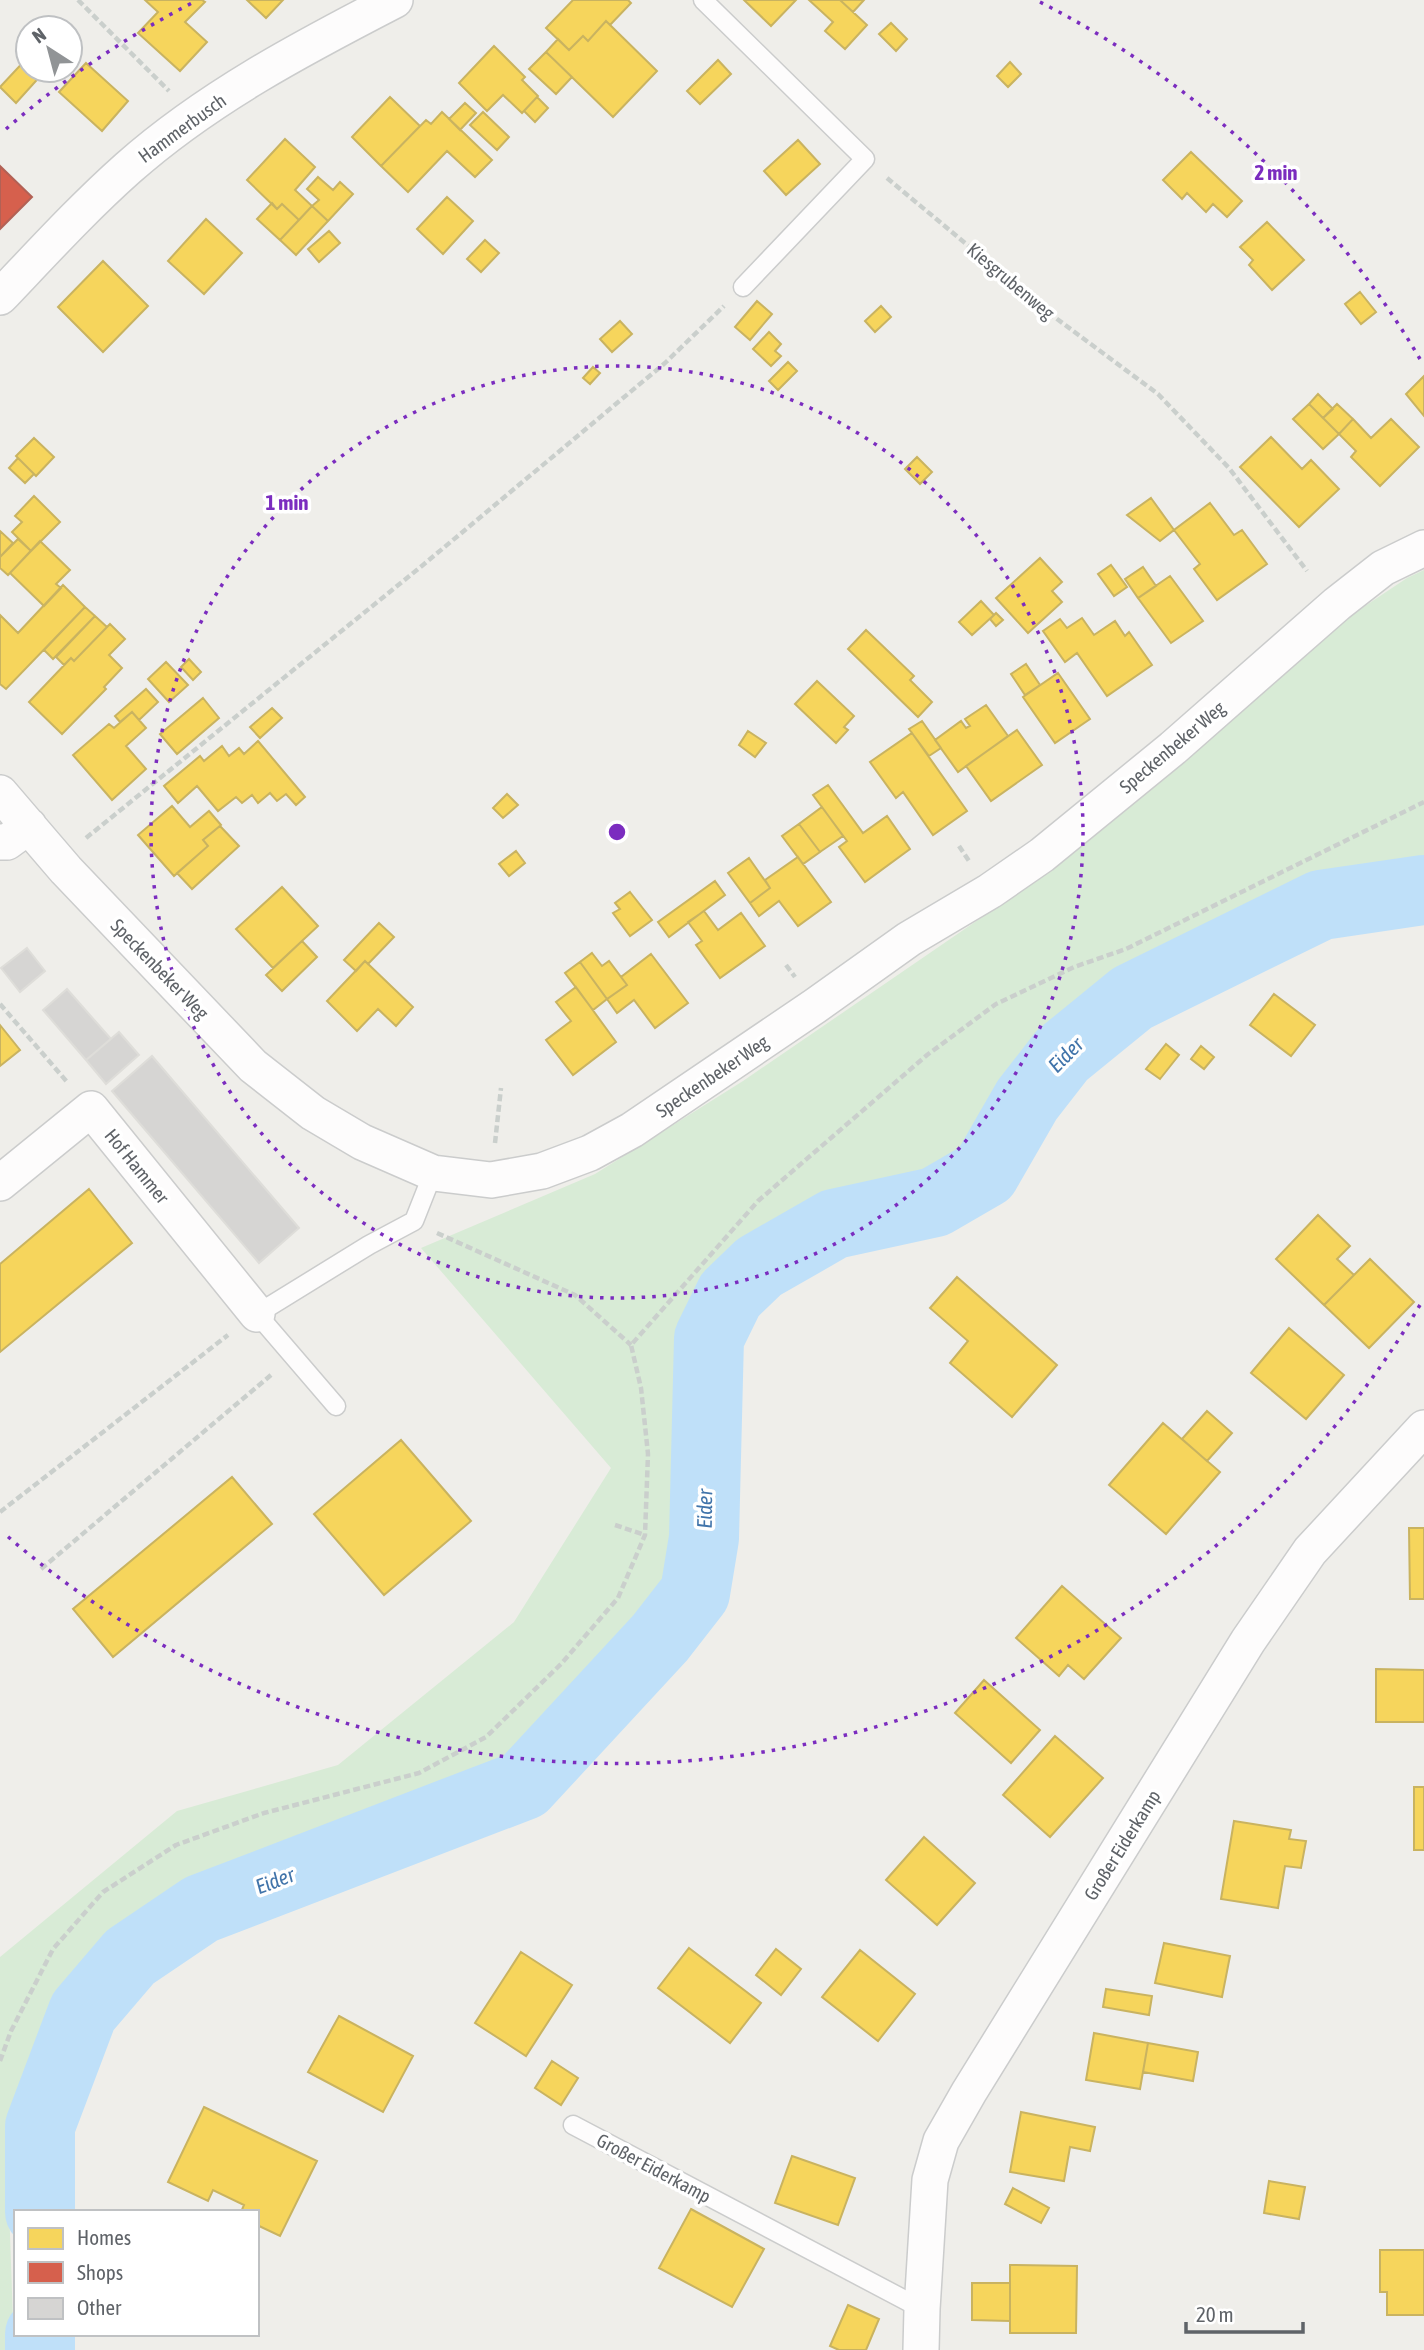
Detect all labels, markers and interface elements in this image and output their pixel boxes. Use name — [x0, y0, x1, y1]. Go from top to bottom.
north arrow — [14, 14, 84, 84]
text: N — [28, 23, 50, 47]
street label: Hammerbusch — [134, 89, 230, 167]
text: 2 min — [1255, 160, 1297, 184]
street label: Kiesgrubenweg — [963, 238, 1060, 324]
text: 1 min — [266, 490, 308, 514]
street label: Speckenbeker Weg — [1115, 696, 1230, 797]
centre of rings — [605, 820, 629, 844]
street label: Speckenbeker Weg — [107, 914, 214, 1024]
street label: Speckenbeker Weg — [652, 1030, 773, 1122]
water label: Eider — [1043, 1031, 1088, 1077]
street label: Hof Hammer — [100, 1124, 174, 1208]
water label: Eider — [692, 1488, 716, 1529]
street label: Großer Eiderkamp — [1079, 1786, 1165, 1904]
water label: Eider — [252, 1862, 298, 1898]
street label: Großer Eiderkamp — [593, 2129, 715, 2207]
legend — [14, 2210, 259, 2336]
text: Homes — [77, 2225, 131, 2249]
text: Shops — [77, 2260, 123, 2284]
scale bar — [1186, 2290, 1303, 2334]
text: Other — [77, 2295, 122, 2319]
text: 20 m — [1196, 2302, 1234, 2326]

